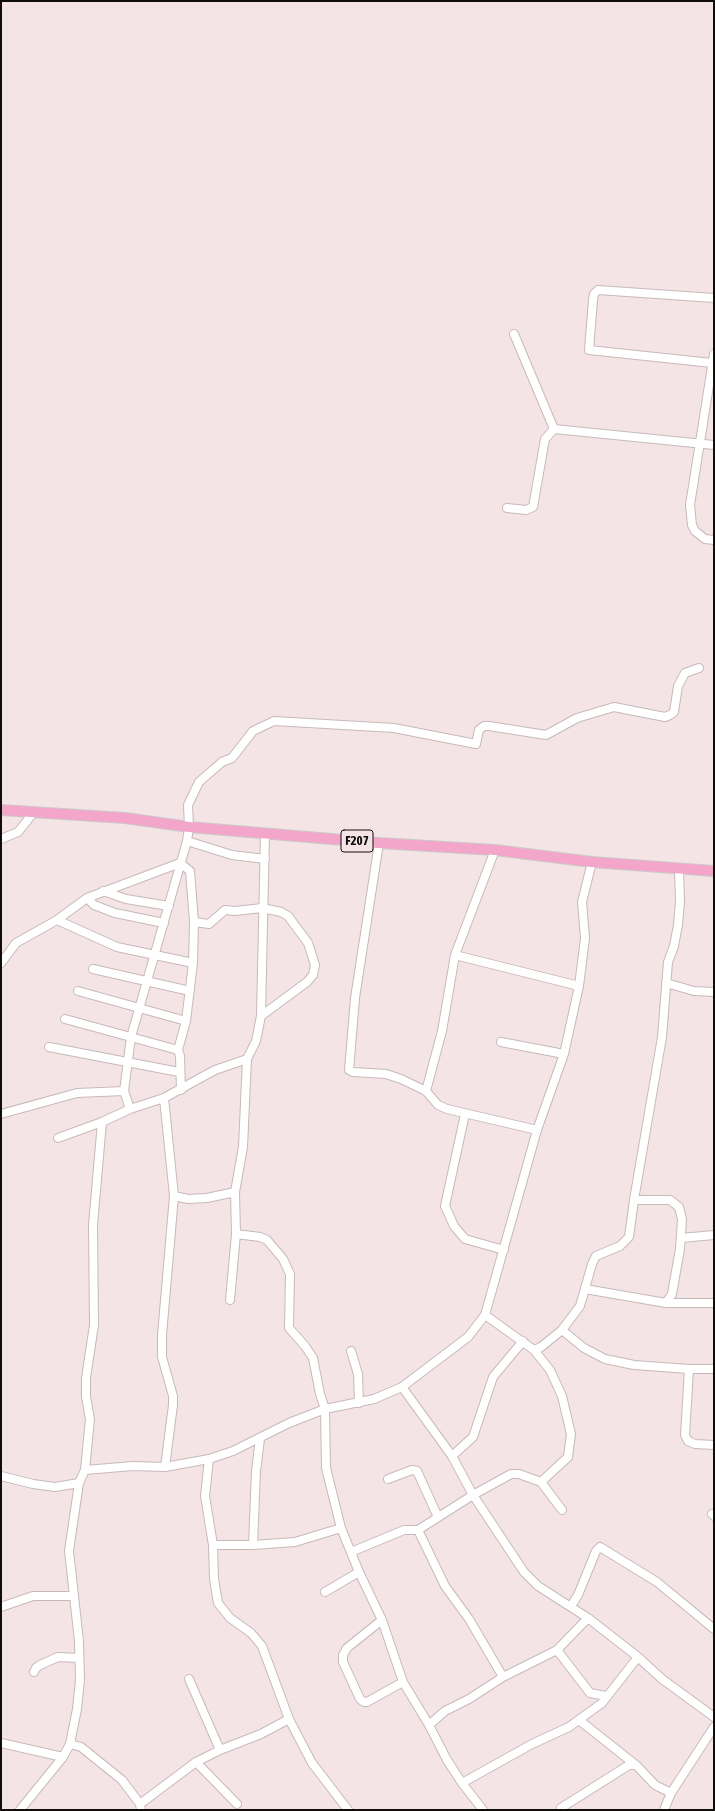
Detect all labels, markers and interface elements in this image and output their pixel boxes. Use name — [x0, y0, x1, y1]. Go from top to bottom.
road number: F207 — [341, 830, 373, 852]

